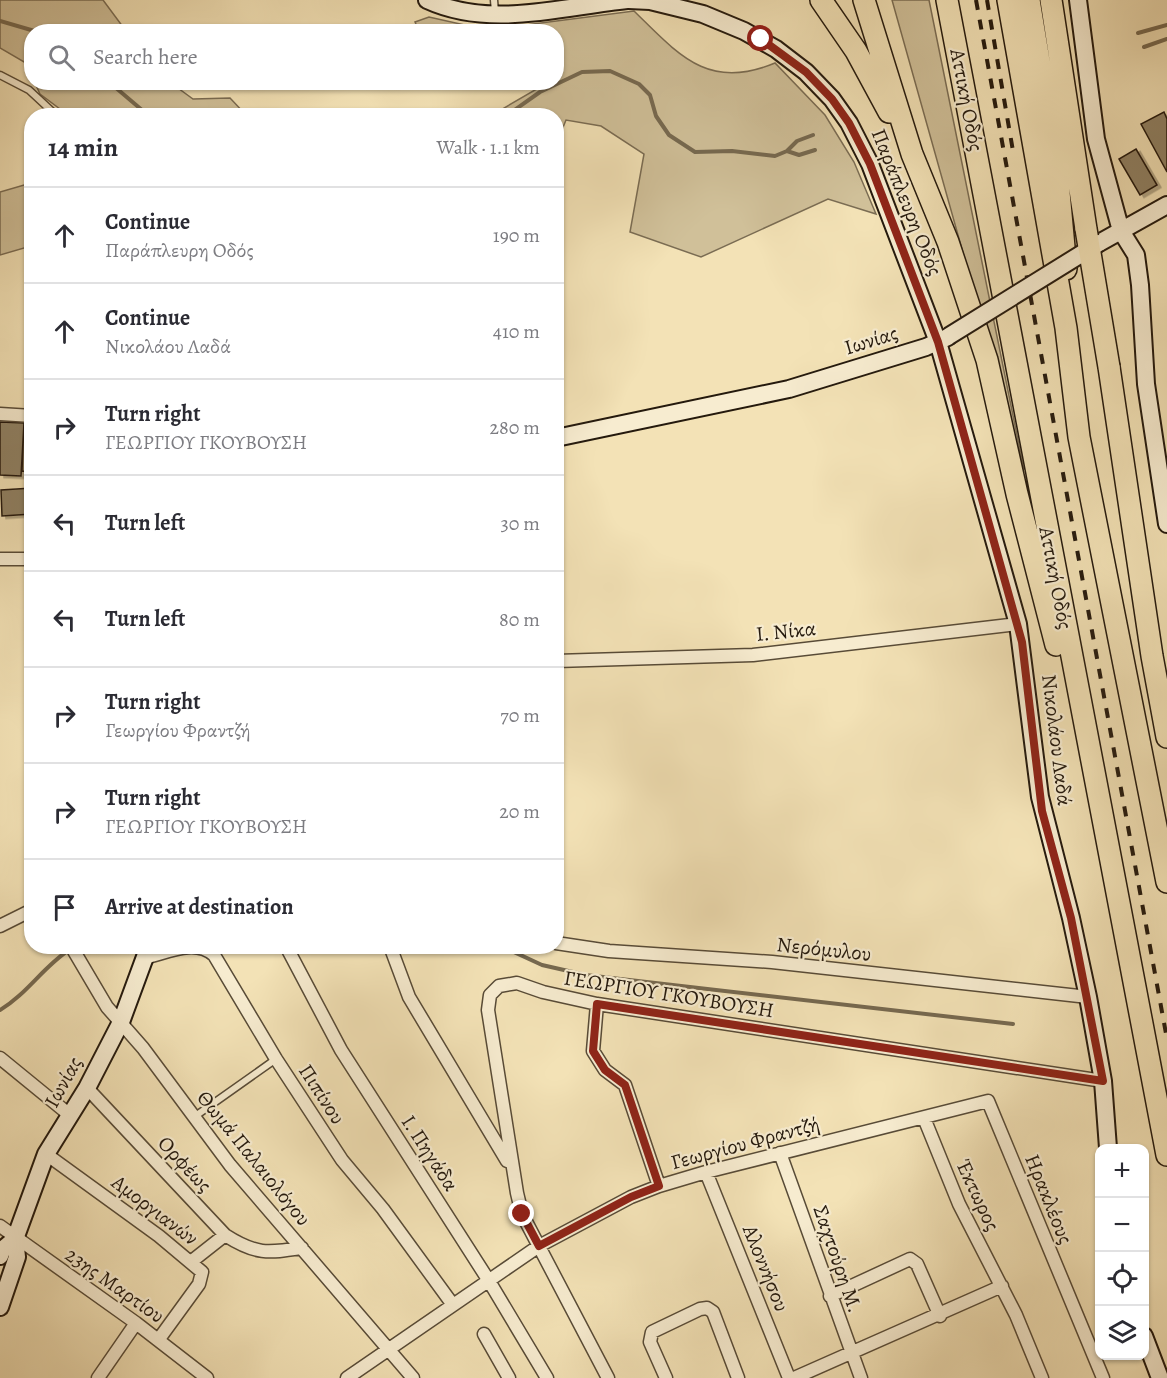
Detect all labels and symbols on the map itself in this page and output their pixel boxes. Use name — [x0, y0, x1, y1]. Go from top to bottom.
route start — [747, 25, 773, 51]
street label: Αττική Οδός — [943, 45, 991, 154]
street label: Παράπλευρη Οδός — [865, 124, 949, 280]
street label: Ιωνίας — [841, 319, 901, 361]
street label: Αττική Οδός — [1032, 523, 1080, 632]
street label: Ι. Νίκα — [755, 614, 817, 648]
street label: Νικολάου Λαδά — [1035, 673, 1079, 807]
street label: Νερόμυλου — [775, 930, 873, 968]
street label: ΓΕΩΡΓΙΟΥ ΓΚΟΥΒΟΥΣΗ — [562, 964, 776, 1024]
street label: Ιωνίας — [38, 1051, 88, 1113]
street label: Πιπίνου — [292, 1059, 352, 1129]
street label: Θωμά Παλαιολόγου — [191, 1084, 317, 1232]
street label: Ι. Πηγάδα — [395, 1109, 465, 1197]
street label: Γεωργίου Φραντζή — [668, 1110, 822, 1176]
street label: Ορφέως — [152, 1130, 218, 1198]
street label: Ηρακλέους — [1018, 1150, 1080, 1248]
street label: Έκτωρος — [949, 1155, 1007, 1235]
street label: Αμοργιανών — [105, 1168, 204, 1252]
route end — [508, 1200, 534, 1226]
street label: Σαχτούρη Μ. — [807, 1202, 869, 1316]
street label: Αλοννήσου — [736, 1220, 796, 1315]
street label: 23ης Μαρτίου — [60, 1240, 170, 1330]

